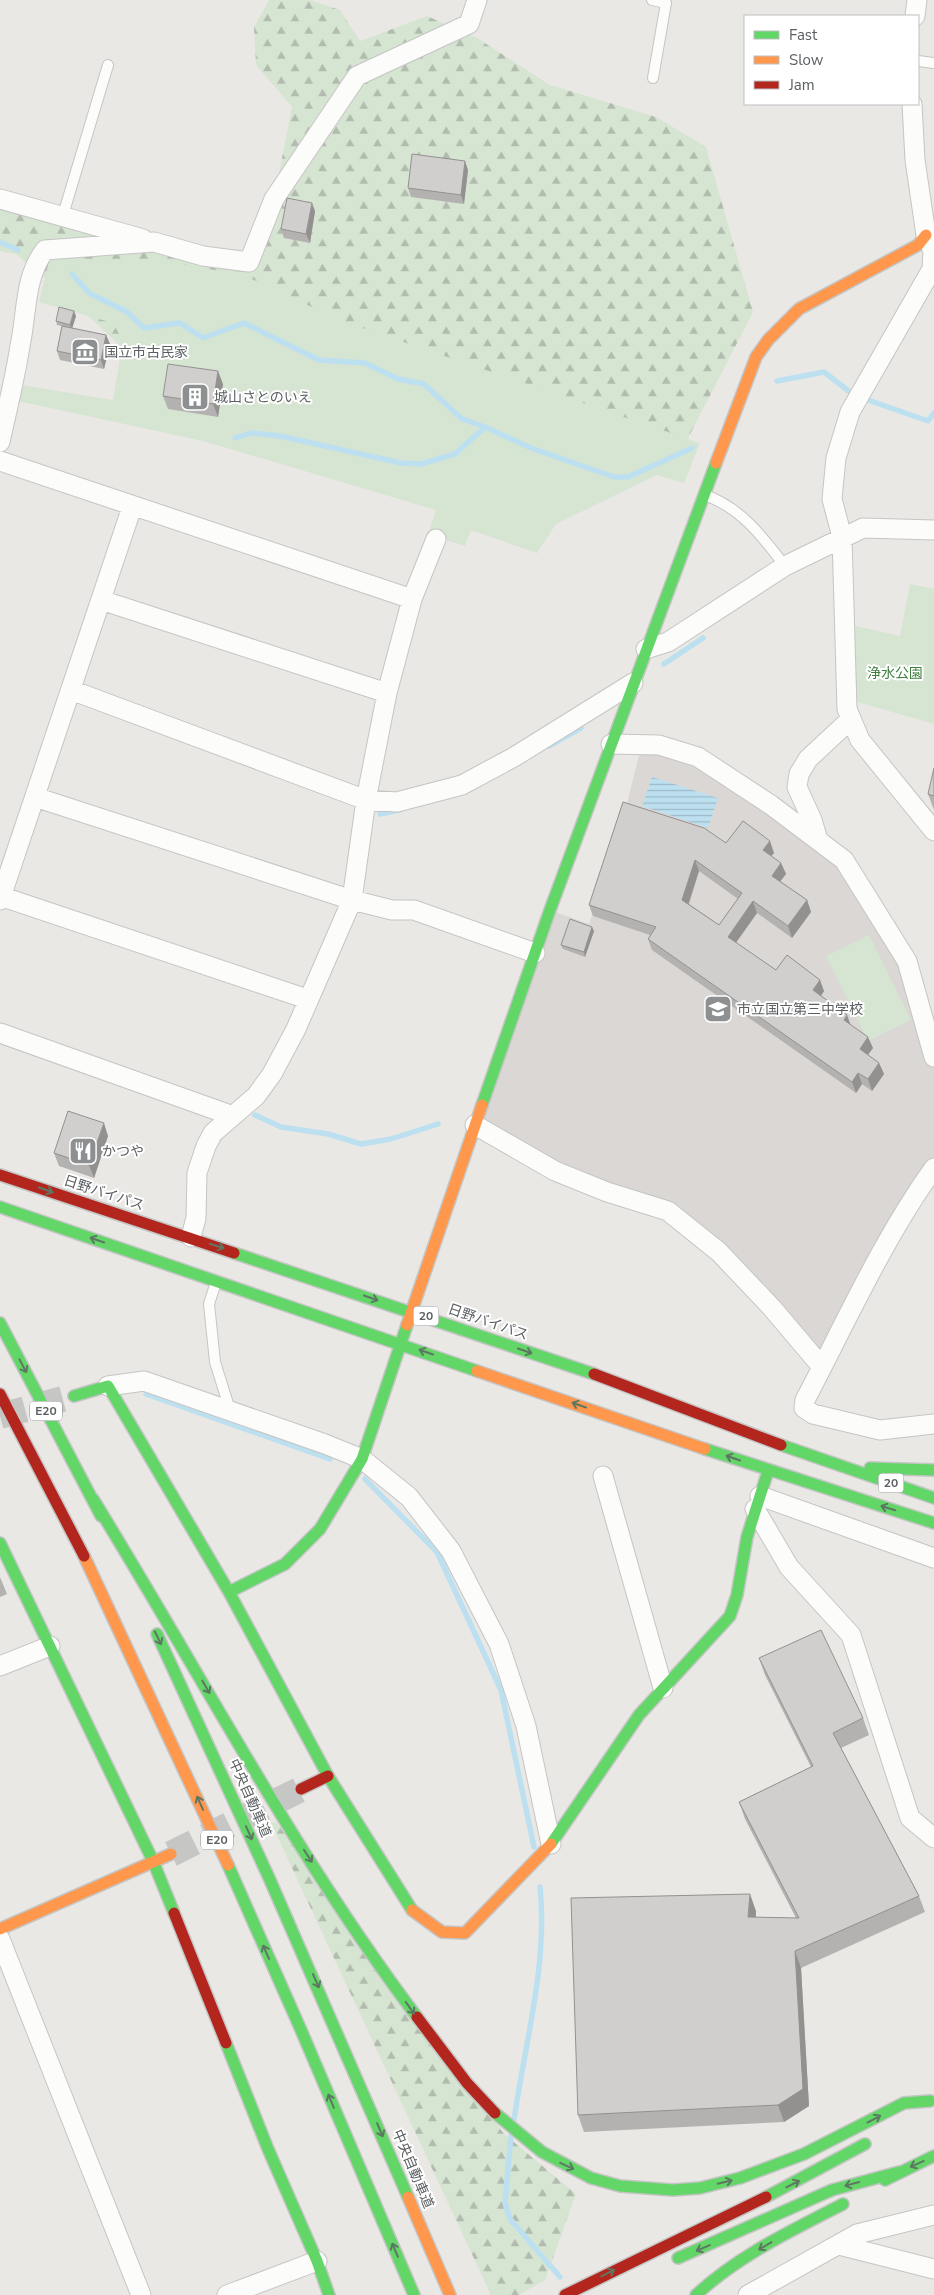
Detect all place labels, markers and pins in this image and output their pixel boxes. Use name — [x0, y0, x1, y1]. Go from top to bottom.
museum icon: 国立市古民家 — [70, 337, 100, 367]
place label: 国立市古民家 — [104, 343, 188, 362]
building icon: 城山さとのいえ — [180, 382, 210, 412]
place label: 城山さとのいえ — [214, 388, 312, 407]
school or university icon: 市立国立第三中学校 — [703, 994, 733, 1024]
place label: 市立国立第三中学校 — [737, 1000, 863, 1019]
restaurant icon: かつや — [68, 1136, 98, 1166]
place label: かつや — [102, 1142, 144, 1161]

